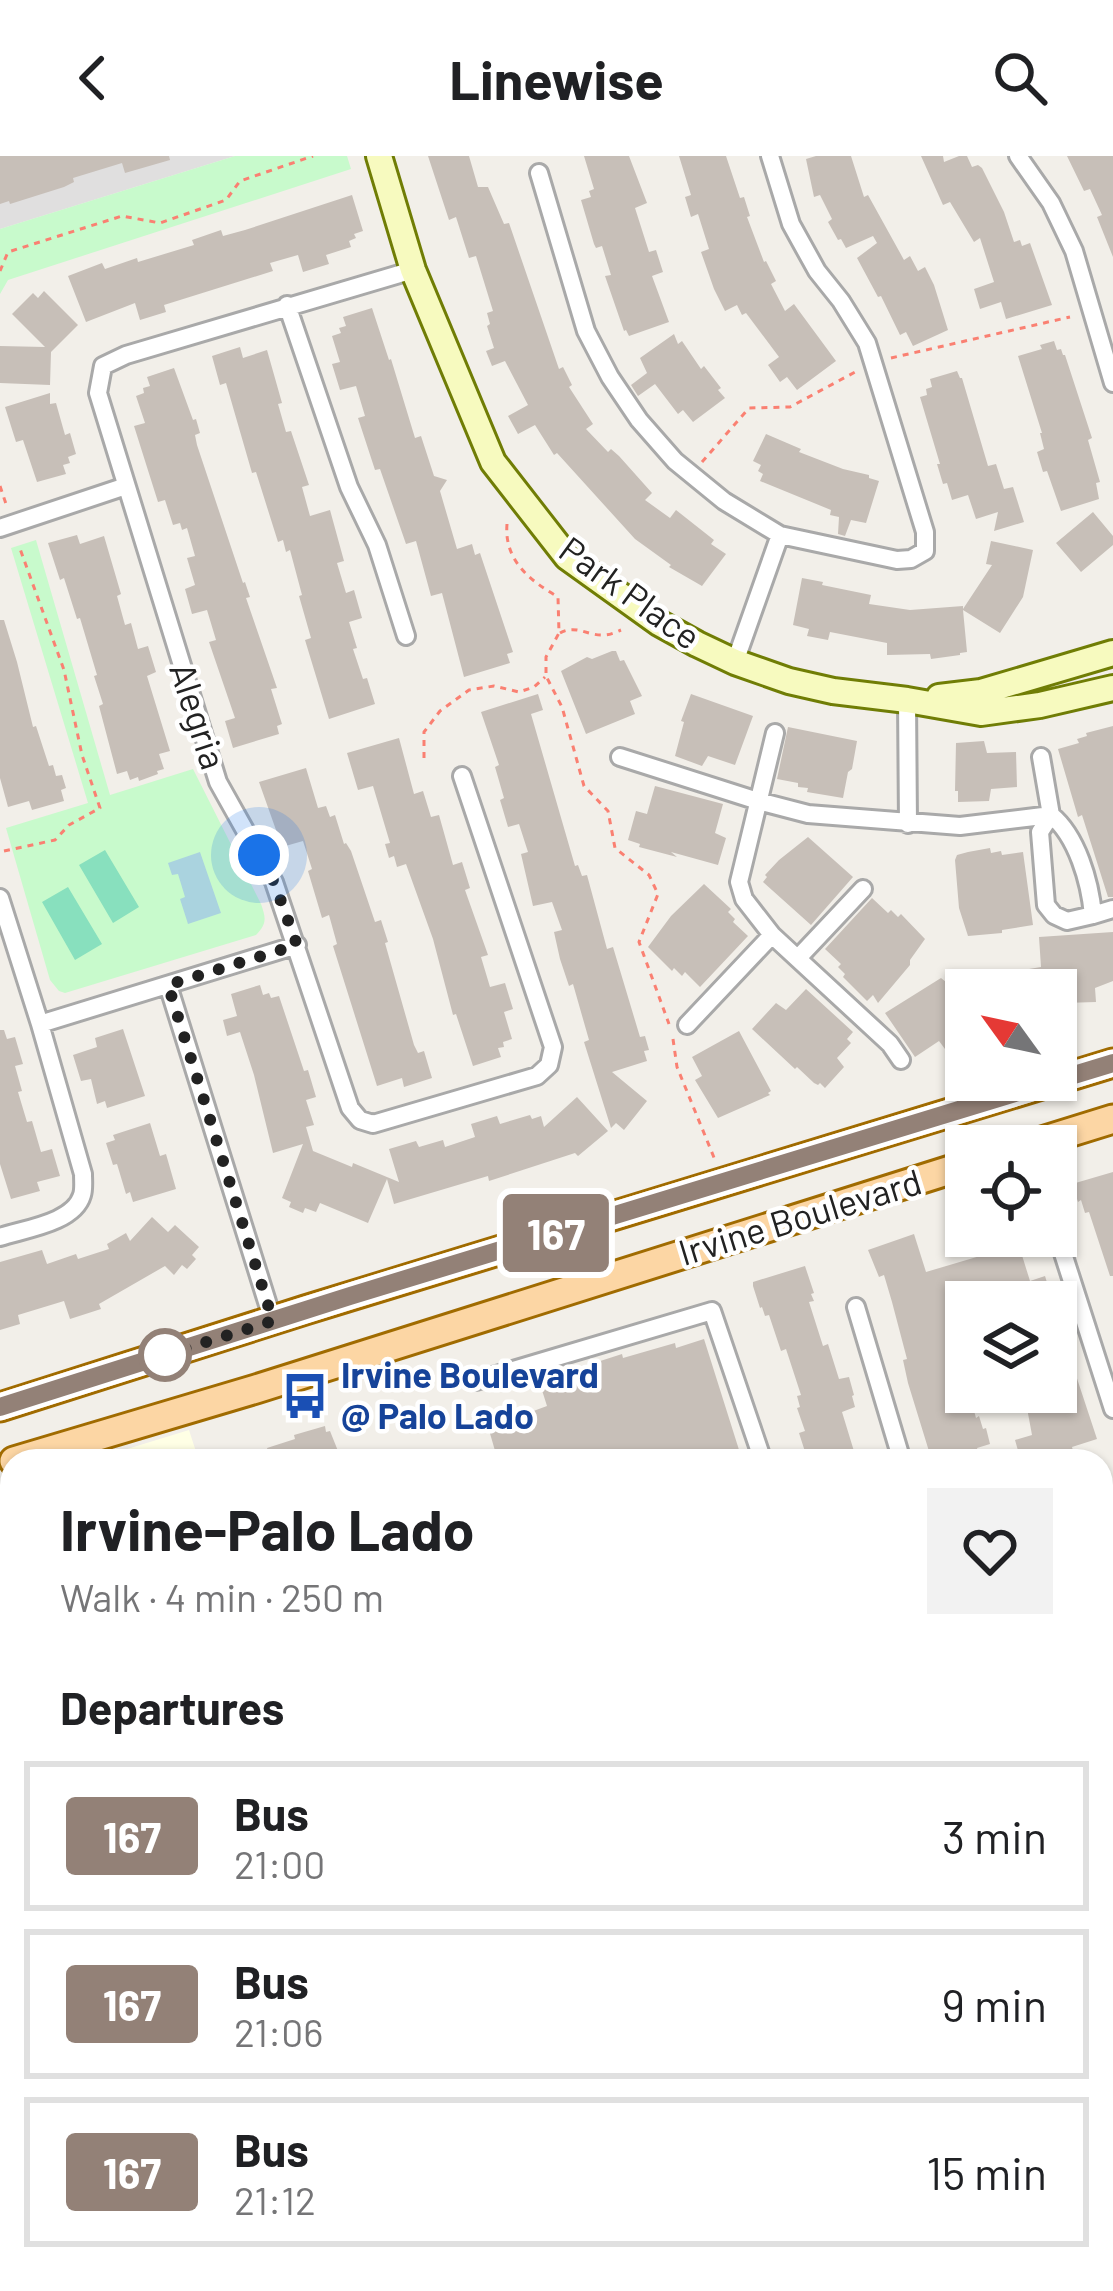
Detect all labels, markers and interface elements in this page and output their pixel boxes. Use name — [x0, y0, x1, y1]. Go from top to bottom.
icon: back — [60, 45, 126, 111]
icon: search — [987, 45, 1053, 111]
text: Linewise — [449, 46, 664, 111]
street label: Park Place — [552, 526, 710, 657]
street label: Alegria — [162, 657, 237, 774]
your location — [229, 825, 289, 885]
north arrow — [945, 969, 1077, 1101]
map controls — [945, 969, 1077, 1413]
button: locate — [945, 1125, 1077, 1257]
street label: Irvine Boulevard — [673, 1158, 926, 1273]
line badge: 167 — [487, 1194, 625, 1272]
text: 167 — [527, 1208, 585, 1258]
button: layers — [945, 1281, 1077, 1413]
unlabelled marker — [140, 1330, 190, 1380]
place label: Irvine Boulevard @ Palo Lado — [341, 1352, 599, 1436]
bus stop icon: Irvine Boulevard @ Palo Lado — [280, 1371, 330, 1421]
button: heart — [927, 1488, 1053, 1614]
text: Irvine-Palo Lado — [60, 1494, 475, 1562]
text: Walk · 4 min · 250 m — [60, 1573, 384, 1620]
text: Departures — [60, 1680, 284, 1734]
text: Bus — [234, 1786, 309, 1840]
text: 3 min — [942, 1809, 1047, 1863]
text: 167 — [103, 1811, 161, 1861]
text: 21:00 — [234, 1840, 325, 1887]
text: Bus — [234, 1954, 309, 2008]
text: 9 min — [942, 1977, 1047, 2031]
text: 167 — [103, 1979, 161, 2029]
text: 21:06 — [234, 2008, 323, 2055]
text: Bus — [234, 2122, 309, 2176]
text: 15 min — [926, 2145, 1047, 2199]
text: 167 — [103, 2147, 161, 2197]
text: 21:12 — [234, 2176, 316, 2223]

